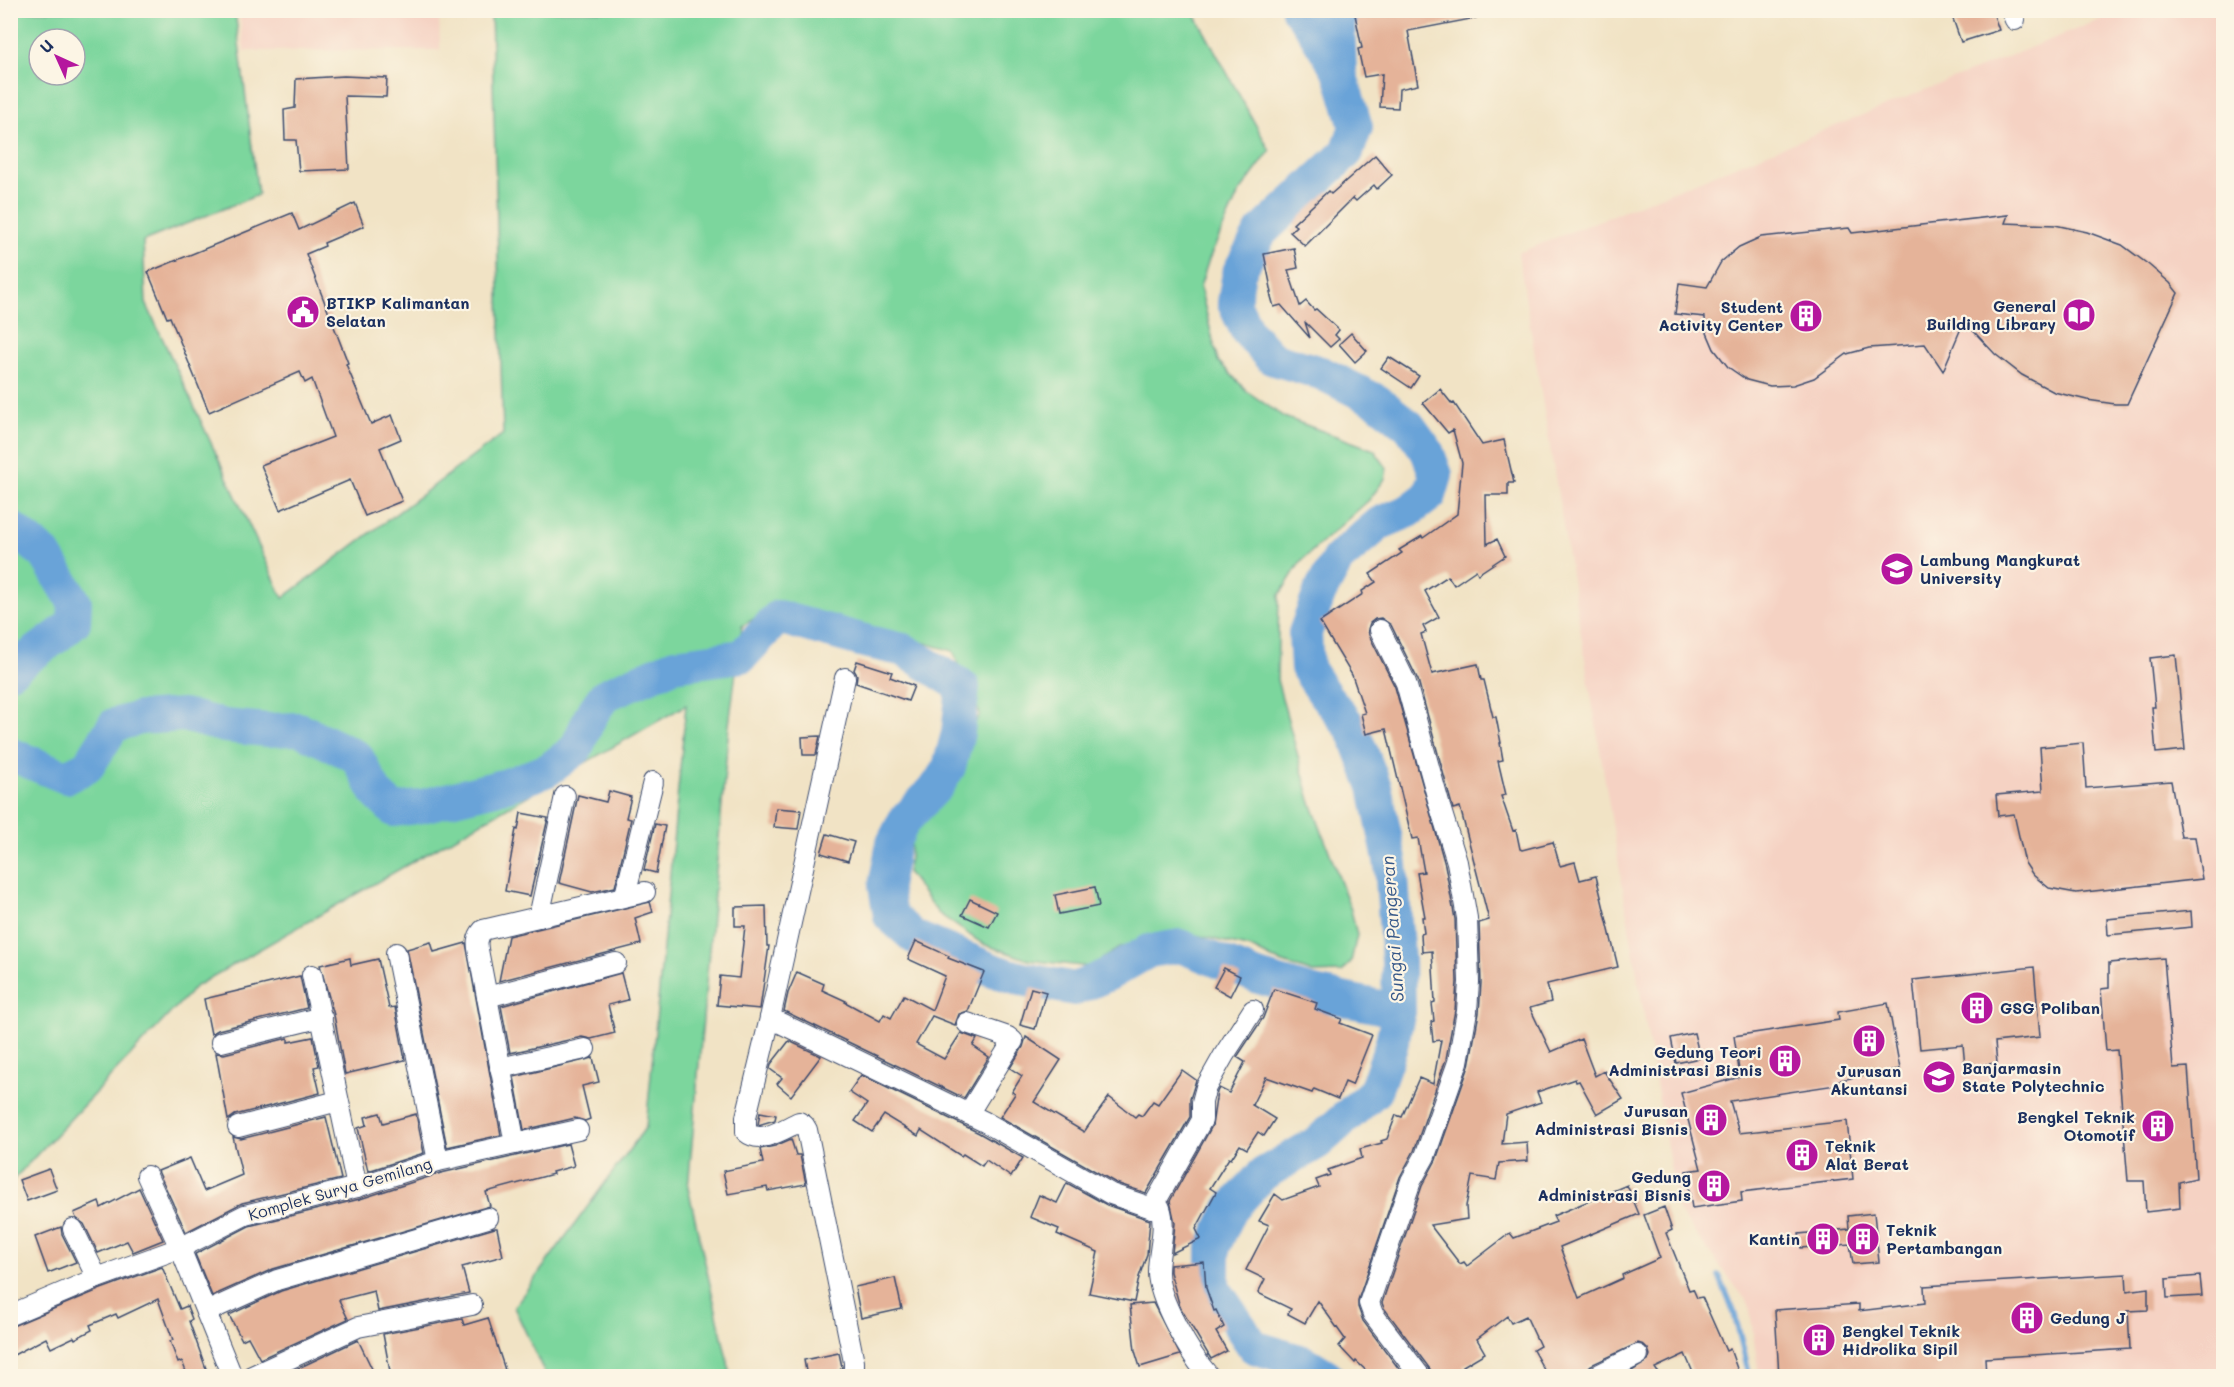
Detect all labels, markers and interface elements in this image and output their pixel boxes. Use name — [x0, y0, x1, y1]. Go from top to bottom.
north arrow — [27, 27, 87, 87]
text: U — [35, 35, 57, 57]
place label: BTIKP Kalimantan Selatan — [326, 292, 470, 331]
public building icon: BTIKP Kalimantan Selatan — [285, 294, 321, 330]
place label: General Building Library — [1926, 295, 2056, 334]
place label: Student Activity Center — [1659, 296, 1783, 335]
library icon: General Building Library — [2061, 297, 2097, 333]
building icon: Student Activity Center — [1788, 298, 1824, 334]
place label: Lambung Mangkurat University — [1920, 549, 2080, 588]
school or university icon: Lambung Mangkurat University — [1879, 551, 1915, 587]
water label: Sungai Pangeran — [1375, 855, 1409, 1003]
building icon: GSG Poliban — [1959, 990, 1995, 1026]
place label: GSG Poliban — [2000, 997, 2100, 1018]
building icon: Jurusan Akuntansi — [1851, 1023, 1887, 1059]
place label: Gedung Teori Administrasi Bisnis — [1609, 1041, 1762, 1080]
building icon: Gedung Teori Administrasi Bisnis — [1767, 1043, 1803, 1079]
place label: Banjarmasin State Polytechnic — [1962, 1057, 2105, 1096]
school or university icon: Banjarmasin State Polytechnic — [1921, 1059, 1957, 1095]
place label: Jurusan Akuntansi — [1830, 1060, 1908, 1099]
place label: Jurusan Administrasi Bisnis — [1535, 1100, 1688, 1139]
building icon: Jurusan Administrasi Bisnis — [1693, 1102, 1729, 1138]
place label: Bengkel Teknik Otomotif — [2017, 1106, 2136, 1145]
building icon: Bengkel Teknik Otomotif — [2140, 1108, 2176, 1144]
place label: Teknik Alat Berat — [1825, 1135, 1909, 1174]
building icon: Teknik Alat Berat — [1784, 1137, 1820, 1173]
street label: Komplek Surya Gemilang — [246, 1152, 434, 1225]
place label: Gedung Administrasi Bisnis — [1538, 1166, 1691, 1205]
building icon: Gedung Administrasi Bisnis — [1696, 1168, 1732, 1204]
place label: Teknik Pertambangan — [1886, 1219, 2002, 1258]
building icon: Kantin — [1805, 1221, 1841, 1257]
building icon: Teknik Pertambangan — [1845, 1221, 1881, 1257]
place label: Kantin — [1749, 1228, 1800, 1249]
building icon: Gedung J — [2009, 1300, 2045, 1336]
place label: Gedung J — [2050, 1307, 2126, 1328]
place label: Bengkel Teknik Hidrolika Sipil — [1842, 1320, 1960, 1359]
building icon: Bengkel Teknik Hidrolika Sipil — [1801, 1322, 1837, 1358]

